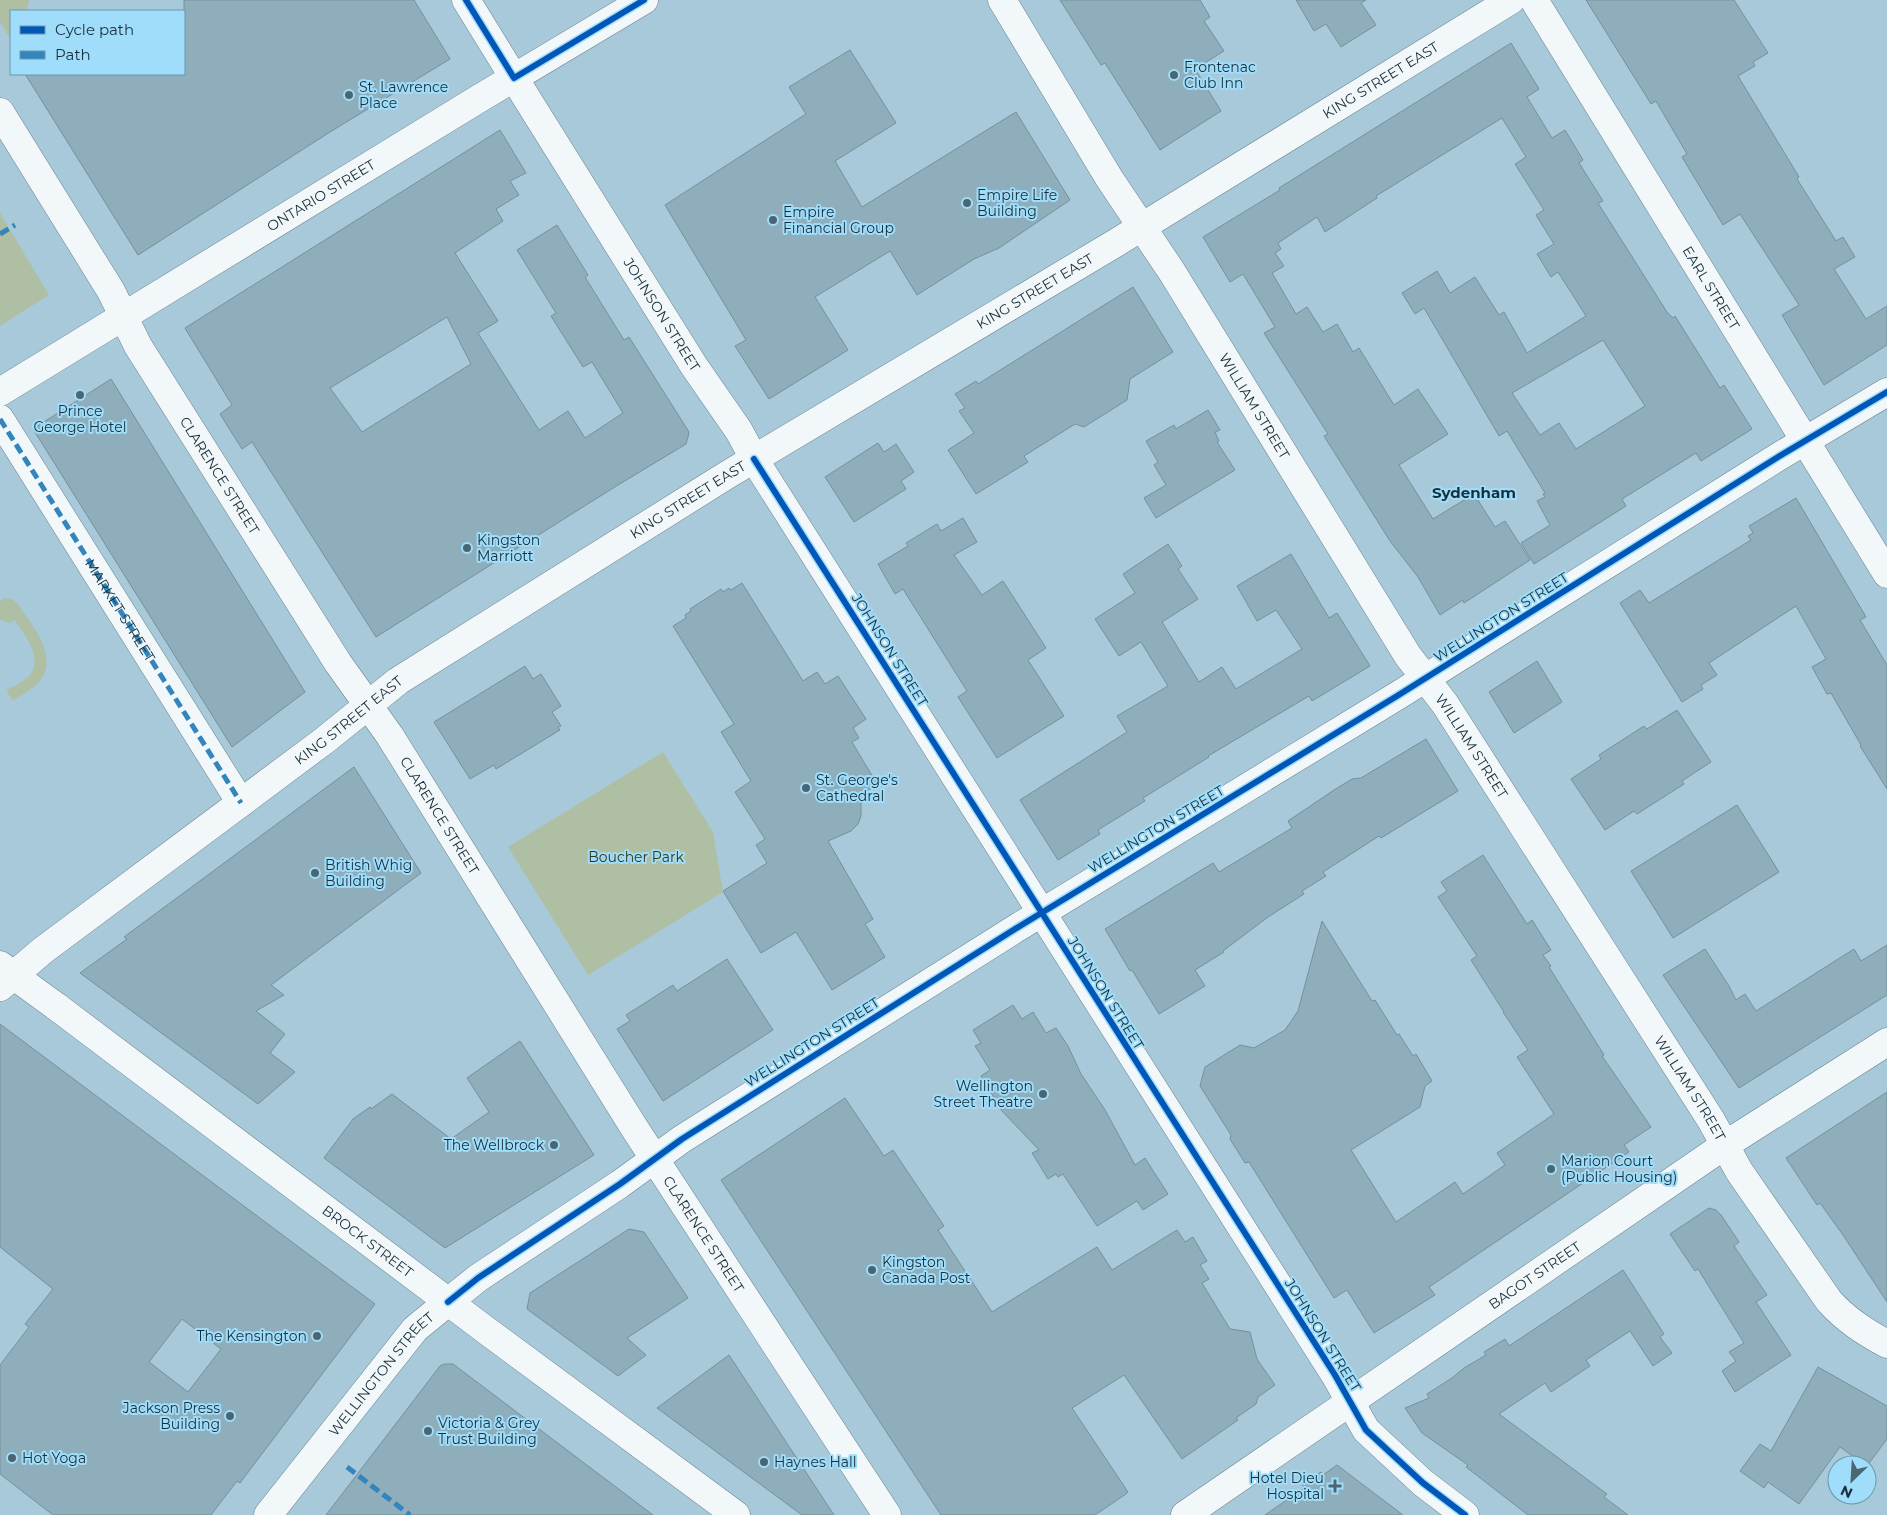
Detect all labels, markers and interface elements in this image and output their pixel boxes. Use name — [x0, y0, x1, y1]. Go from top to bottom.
legend — [10, 10, 185, 75]
text: Cycle path — [55, 20, 134, 39]
street label: KING STREET EAST — [1319, 38, 1442, 123]
text: Path — [55, 45, 91, 64]
place label: Frontenac Club Inn — [1184, 58, 1256, 92]
marker: Frontenac Club Inn — [1168, 69, 1180, 81]
place label: St. Lawrence Place — [359, 78, 448, 112]
marker: St. Lawrence Place — [343, 89, 355, 101]
street label: ONTARIO STREET — [263, 155, 379, 235]
place label: Empire Life Building — [977, 186, 1057, 220]
marker: Empire Life Building — [961, 197, 973, 209]
place label: Empire Financial Group — [783, 203, 894, 237]
marker: Empire Financial Group — [767, 214, 779, 226]
street label: EARL STREET — [1679, 243, 1744, 333]
street label: KING STREET EAST — [973, 249, 1097, 333]
street label: JOHNSON STREET — [619, 254, 704, 375]
street label: WILLIAM STREET — [1215, 350, 1294, 462]
marker: Prince George Hotel — [74, 389, 86, 401]
place label: Prince George Hotel — [33, 402, 127, 436]
street label: CLARENCE STREET — [176, 413, 263, 538]
street label: KING STREET EAST — [627, 457, 749, 543]
district label: Sydenham — [1432, 483, 1516, 502]
place label: Kingston Marriott — [477, 531, 540, 565]
marker: Kingston Marriott — [461, 542, 473, 554]
street label: MARKET STREET — [81, 556, 159, 665]
street label: WELLINGTON STREET — [1430, 568, 1572, 666]
street label: JOHNSON STREET — [847, 589, 932, 710]
street label: KING STREET EAST — [291, 672, 406, 769]
street label: WILLIAM STREET — [1431, 690, 1512, 802]
street label: CLARENCE STREET — [396, 753, 483, 878]
place label: St. George's Cathedral — [816, 771, 898, 805]
street label: WELLINGTON STREET — [1085, 781, 1227, 877]
marker: St. George's Cathedral — [800, 782, 812, 794]
park label: Boucher Park — [588, 848, 684, 866]
place label: British Whig Building — [325, 856, 412, 890]
marker: British Whig Building — [309, 867, 321, 879]
street label: JOHNSON STREET — [1063, 932, 1148, 1053]
street label: WELLINGTON STREET — [741, 993, 883, 1091]
street label: WILLIAM STREET — [1650, 1032, 1730, 1144]
place label: Wellington Street Theatre — [933, 1077, 1033, 1111]
marker: Wellington Street Theatre — [1037, 1088, 1049, 1100]
place label: The Wellbrock — [444, 1136, 545, 1154]
marker: The Wellbrock — [548, 1139, 560, 1151]
place label: Marion Court (Public Housing) — [1561, 1152, 1677, 1186]
marker: Marion Court (Public Housing) — [1545, 1163, 1557, 1175]
street label: CLARENCE STREET — [659, 1172, 748, 1296]
street label: BROCK STREET — [319, 1201, 417, 1281]
street label: BAGOT STREET — [1485, 1237, 1584, 1313]
place label: Kingston Canada Post — [882, 1253, 971, 1287]
marker: Kingston Canada Post — [866, 1264, 878, 1276]
street label: JOHNSON STREET — [1280, 1274, 1365, 1395]
street label: WELLINGTON STREET — [325, 1308, 438, 1440]
place label: The Kensington — [197, 1327, 307, 1345]
marker: The Kensington — [311, 1330, 323, 1342]
place label: Jackson Press Building — [122, 1399, 220, 1433]
marker: Jackson Press Building — [224, 1410, 236, 1422]
place label: Victoria & Grey Trust Building — [438, 1414, 540, 1448]
marker: Victoria & Grey Trust Building — [422, 1425, 434, 1437]
place label: Hot Yoga — [22, 1449, 86, 1467]
marker: Hot Yoga — [6, 1452, 18, 1464]
place label: Haynes Hall — [774, 1453, 857, 1471]
north arrow — [1827, 1455, 1877, 1505]
marker: Haynes Hall — [758, 1456, 770, 1468]
place label: Hotel Dieu Hospital — [1249, 1469, 1324, 1503]
marker: Hotel Dieu Hospital — [1328, 1479, 1342, 1493]
text: N — [1838, 1481, 1855, 1502]

